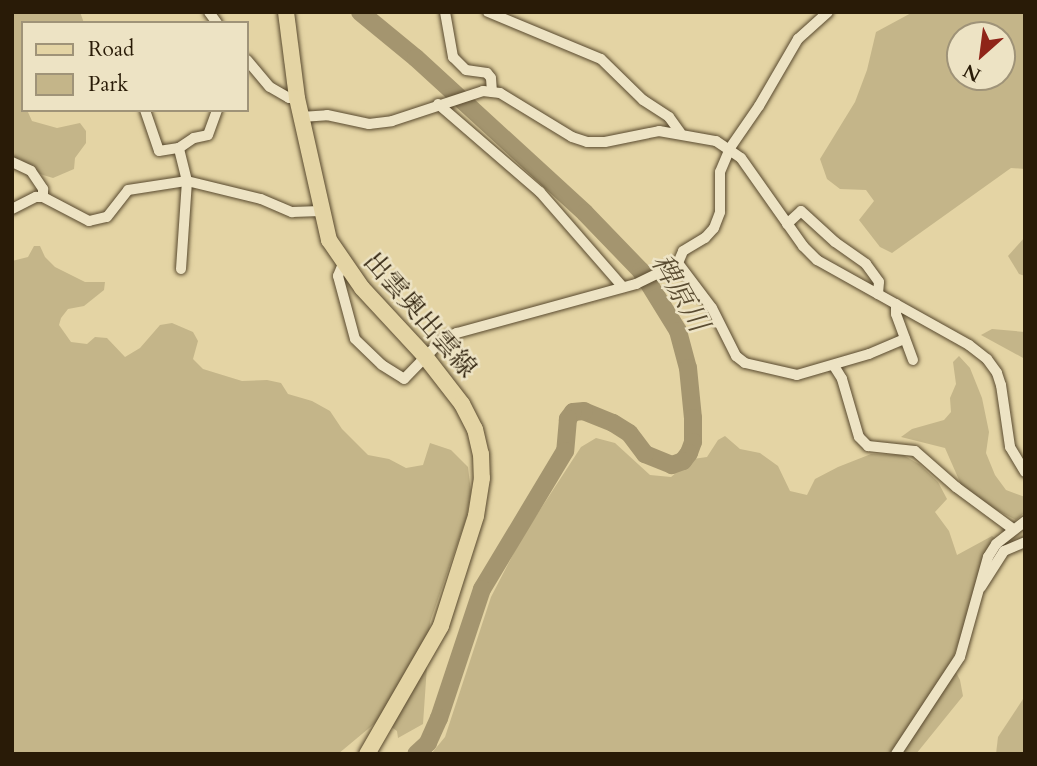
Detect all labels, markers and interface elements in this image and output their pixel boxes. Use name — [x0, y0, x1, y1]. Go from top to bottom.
legend — [21, 21, 248, 112]
north arrow — [946, 21, 1016, 91]
text: Road — [88, 35, 134, 64]
text: N — [959, 57, 985, 88]
text: Park — [88, 70, 128, 99]
street label: 出雲奥出雲線 — [357, 246, 483, 384]
water label: 稗原川 — [644, 248, 716, 338]

